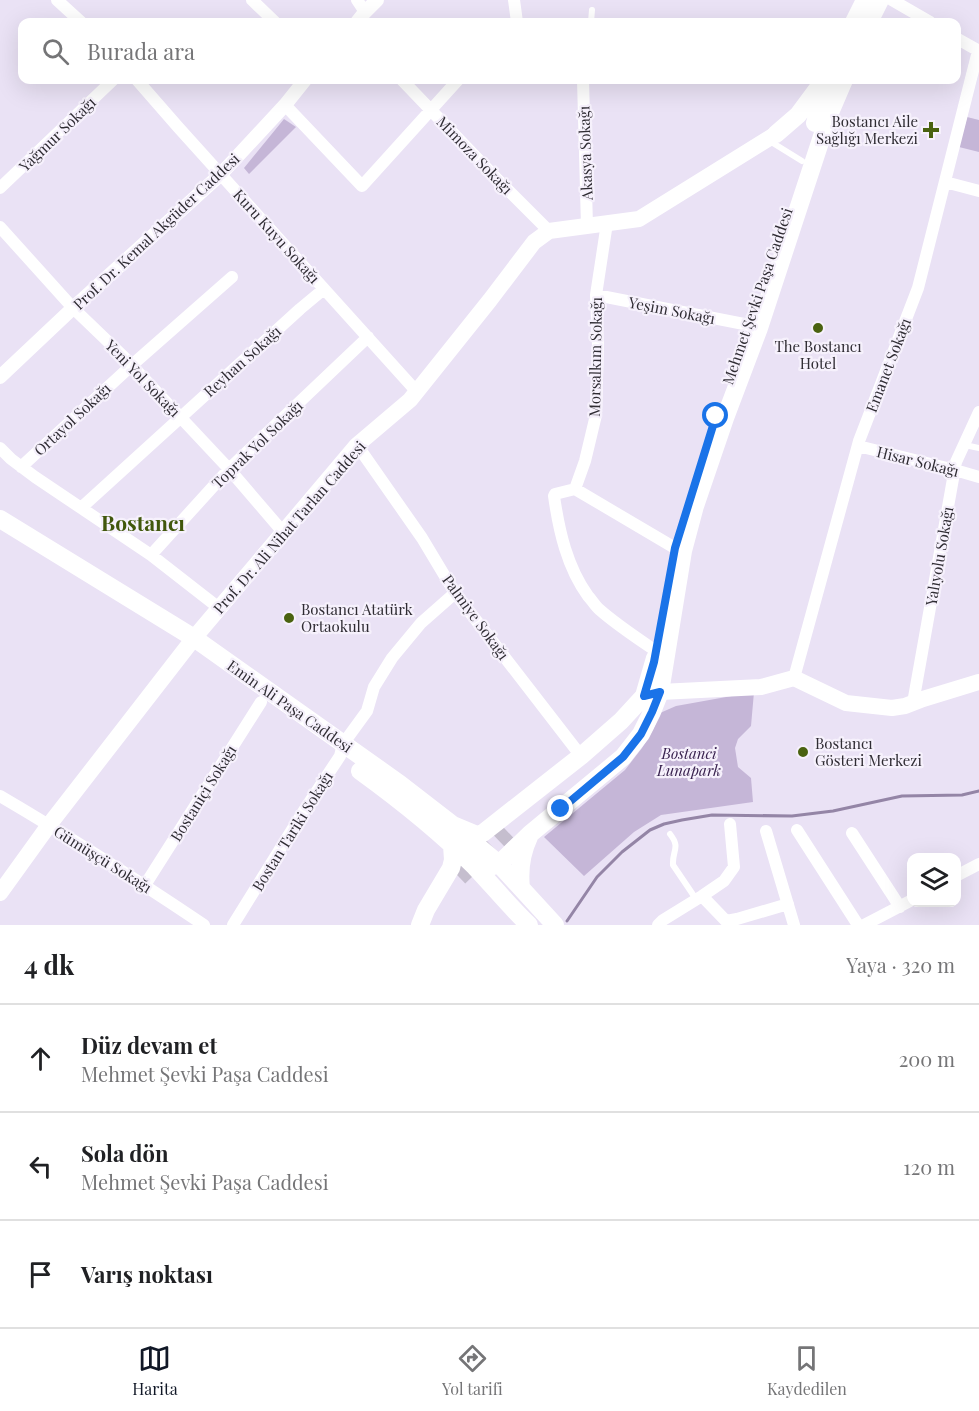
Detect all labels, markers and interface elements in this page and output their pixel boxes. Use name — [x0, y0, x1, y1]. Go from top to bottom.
search box — [18, 18, 961, 84]
icon: search — [39, 35, 72, 68]
text: Burada ara — [87, 36, 195, 66]
street label: Yağmur Sokağı — [14, 92, 100, 176]
street label: Akasya Sokağı — [573, 105, 597, 201]
place label: Bostancı Aile Sağlığı Merkezi — [816, 111, 919, 148]
street label: Mimoza Sokağı — [433, 112, 518, 199]
marker: Bostancı Aile Sağlığı Merkezi — [922, 121, 940, 139]
street label: Prof. Dr. Kemal Akgüder Caddesi — [68, 148, 244, 314]
street label: Kuru Kuyu Sokağı — [229, 185, 325, 288]
street label: Mehmet Şevki Paşa Caddesi — [717, 204, 797, 387]
street label: Yeşim Sokağı — [626, 292, 718, 328]
street label: Morsalkım Sokağı — [584, 296, 606, 417]
street label: Emanet Sokağı — [861, 314, 915, 415]
street label: Reyhan Sokağı — [199, 321, 285, 401]
marker: The Bostancı Hotel — [811, 321, 825, 335]
street label: Yeni Yol Sokağı — [100, 334, 185, 421]
place label: The Bostancı Hotel — [774, 336, 862, 373]
street label: Ortayol Sokağı — [29, 378, 115, 460]
street label: Toprak Yol Sokağı — [207, 395, 307, 493]
route start — [702, 402, 728, 428]
street label: Prof. Dr. Ali Nihat Tarlan Caddesi — [208, 436, 370, 618]
street label: Hisar Sokağı — [875, 441, 962, 481]
street label: Yalıyolu Sokağı — [920, 504, 958, 608]
district label: Bostancı — [101, 508, 185, 536]
street label: Palmiye Sokağı — [438, 570, 514, 664]
place label: Bostancı Atatürk Ortaokulu — [301, 599, 414, 636]
marker: Bostancı Atatürk Ortaokulu — [282, 611, 296, 625]
street label: Emin Ali Paşa Caddesi — [223, 655, 357, 757]
place label: Bostancı Gösteri Merkezi — [815, 733, 922, 770]
street label: Bostaniçi Sokağı — [165, 741, 241, 845]
park label: Bostanci Lunapark — [656, 743, 721, 780]
marker: Bostancı Gösteri Merkezi — [796, 745, 810, 759]
street label: Bostan Tariki Sokağı — [247, 767, 337, 895]
route end — [547, 795, 573, 821]
street label: Gümüşçü Sokağı — [50, 821, 156, 897]
map controls — [907, 853, 961, 907]
button: layers — [907, 853, 961, 907]
text: 4 dk — [24, 947, 74, 982]
text: Yaya · 320 m — [846, 951, 955, 978]
text: Düz devam et — [81, 1030, 217, 1060]
icon: ahead — [24, 1042, 57, 1075]
text: 200 m — [899, 1045, 955, 1072]
text: Mehmet Şevki Paşa Caddesi — [81, 1060, 329, 1087]
text: Sola dön — [81, 1138, 168, 1168]
icon: left — [24, 1150, 57, 1183]
text: 120 m — [903, 1153, 955, 1180]
text: Mehmet Şevki Paşa Caddesi — [81, 1168, 329, 1195]
icon: arrive — [24, 1258, 57, 1291]
text: Varış noktası — [81, 1259, 213, 1289]
tab: Harita — [132, 1342, 178, 1399]
tab: Yol tarifi — [442, 1342, 503, 1399]
tab: Kaydedilen — [767, 1342, 847, 1399]

